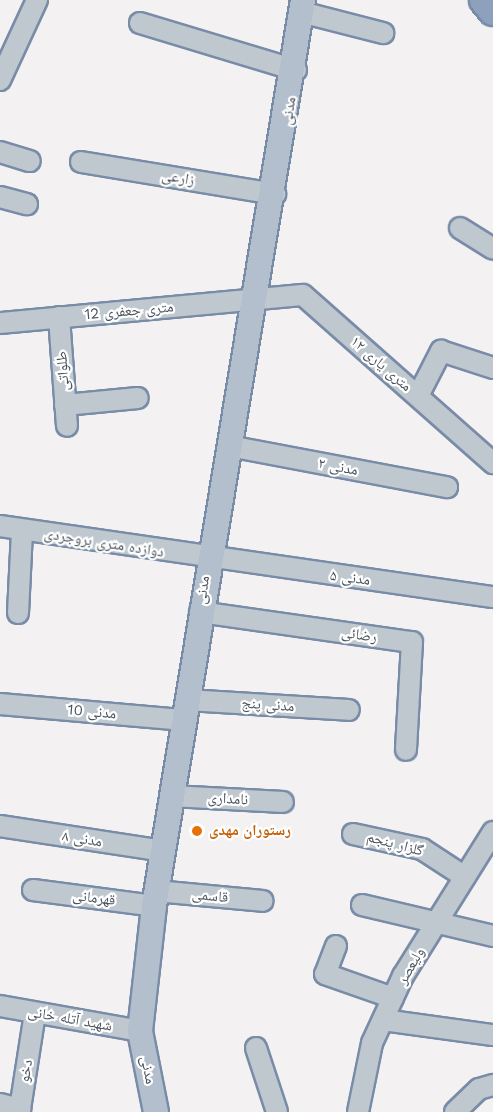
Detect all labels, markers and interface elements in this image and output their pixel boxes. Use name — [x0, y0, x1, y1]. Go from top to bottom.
street label: مدنی — [278, 96, 300, 126]
street label: زارعی — [160, 167, 196, 189]
street label: 12 متری جعفری — [84, 298, 174, 324]
street label: ۱۲ متری یاری — [347, 333, 415, 395]
street label: طلواتی — [53, 351, 73, 391]
street label: مدنی ۲ — [317, 454, 359, 480]
street label: دوازده متری بروجردی — [43, 525, 165, 561]
street label: مدنی ۵ — [329, 567, 371, 589]
street label: مدنی — [192, 575, 214, 605]
street label: رضائی — [340, 624, 378, 646]
street label: مدنی پنج — [241, 694, 295, 716]
street label: مدنی 10 — [67, 701, 117, 723]
street label: نامداری — [207, 789, 249, 809]
place label: رستوران مهدی — [209, 822, 291, 840]
marker: رستوران مهدی — [190, 824, 204, 838]
street label: مدنی ۸ — [61, 827, 103, 851]
street label: گلزار پنجم — [365, 828, 425, 860]
street label: قاسمی — [191, 885, 229, 907]
street label: قهرمانی — [71, 886, 117, 910]
street label: ولیعصر — [393, 944, 429, 988]
street label: شهید آتله خانی — [26, 1003, 114, 1035]
street label: مدنی — [136, 1054, 160, 1086]
street label: دخو — [15, 1058, 37, 1084]

